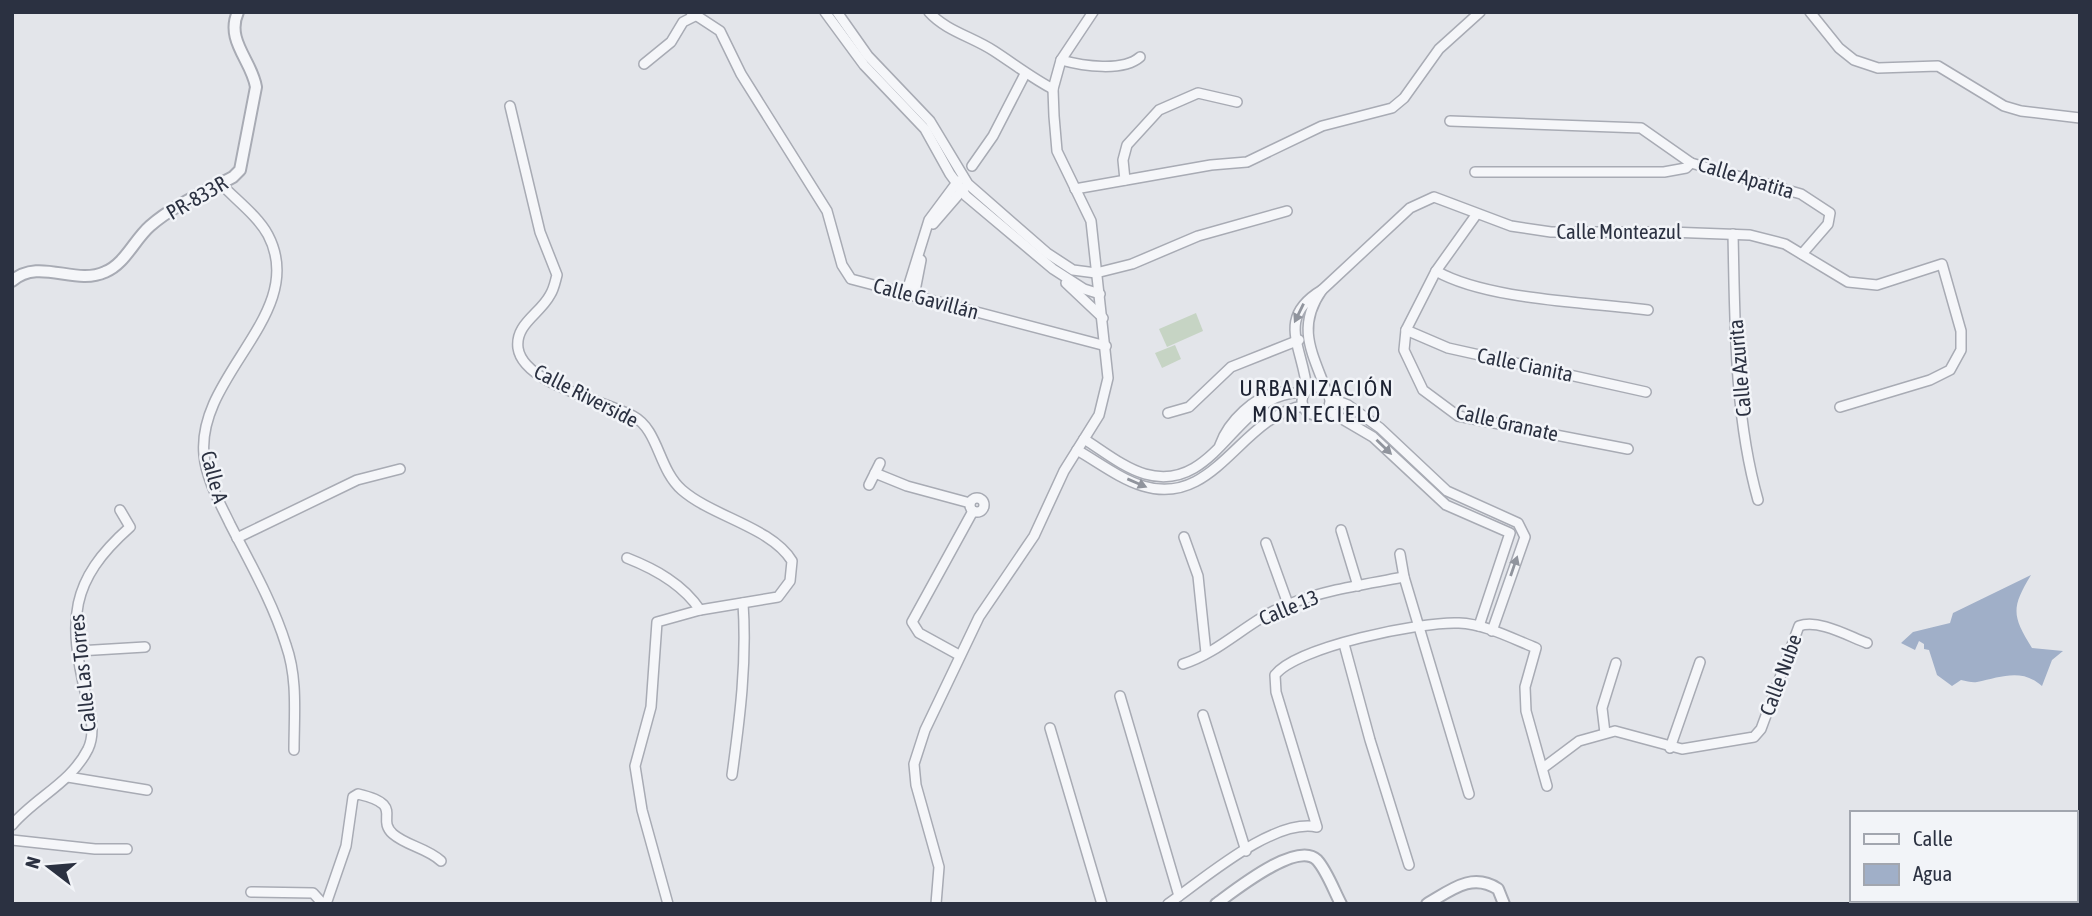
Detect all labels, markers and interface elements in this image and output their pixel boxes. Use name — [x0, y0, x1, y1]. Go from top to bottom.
street label: Calle Apatita — [1695, 151, 1797, 203]
street label: PR-833R — [162, 170, 232, 224]
street label: Calle Monteazul — [1556, 219, 1682, 243]
street label: Calle Gavillán — [871, 272, 982, 324]
one-way arrow — [1293, 303, 1305, 324]
street label: Calle Azurita — [1723, 319, 1755, 418]
street label: Calle Cianita — [1475, 342, 1575, 386]
street label: Calle Riverside — [530, 359, 643, 432]
district label: URBANIZACIÓN MONTECIELO — [1239, 375, 1395, 427]
street label: Calle Granate — [1454, 399, 1561, 445]
one-way arrow — [1375, 439, 1392, 456]
street label: Calle A — [197, 448, 234, 506]
one-way arrow — [1127, 477, 1148, 488]
one-way arrow — [1509, 556, 1520, 577]
street label: Calle 13 — [1255, 584, 1322, 630]
street label: Calle Las Torres — [64, 613, 100, 733]
street label: Calle Nube — [1754, 631, 1806, 719]
legend — [1850, 811, 2078, 902]
text: Calle — [1913, 826, 1953, 850]
north arrow — [14, 832, 84, 902]
text: N — [21, 854, 45, 871]
text: Agua — [1913, 861, 1952, 885]

